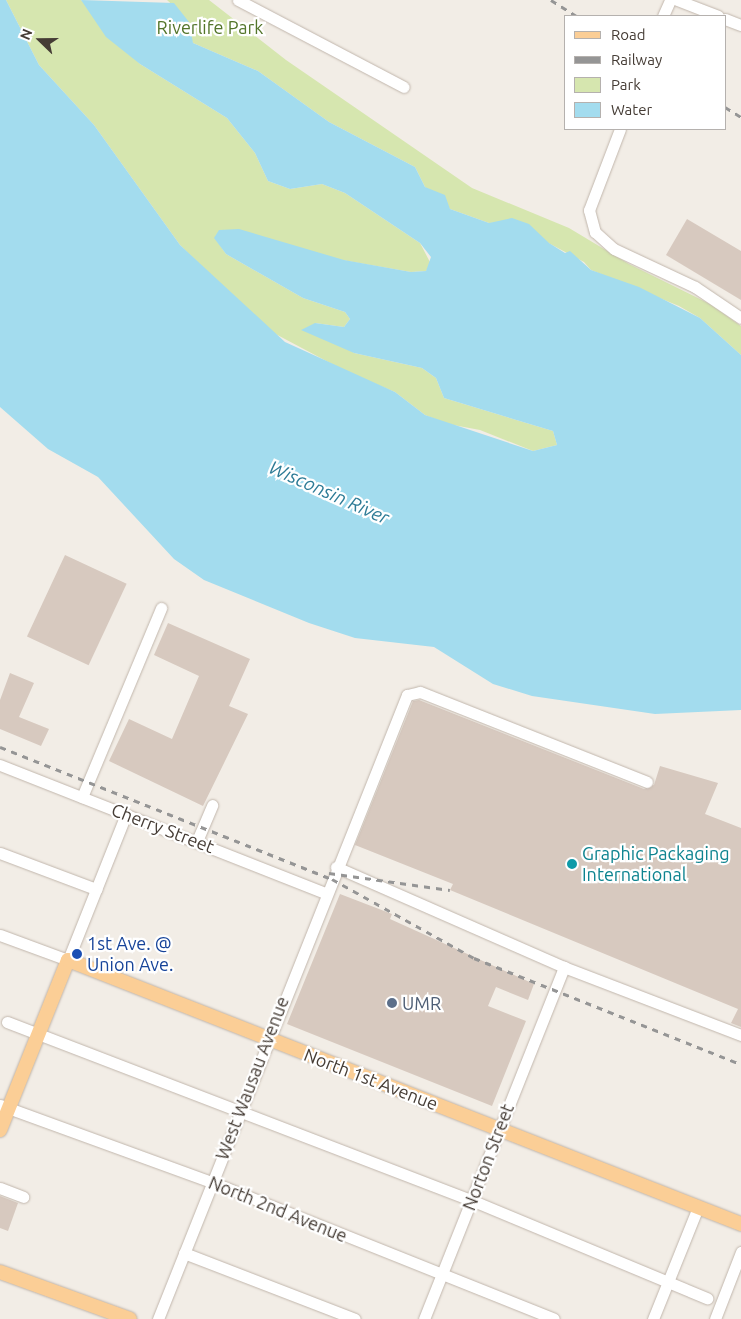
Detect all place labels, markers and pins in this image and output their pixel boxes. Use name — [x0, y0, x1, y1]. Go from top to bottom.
place label: Graphic Packaging International — [582, 843, 730, 886]
marker: Graphic Packaging International — [566, 858, 578, 870]
place label: 1st Ave. @ Union Ave. — [87, 933, 173, 976]
marker: 1st Ave. @ Union Ave. — [71, 948, 83, 960]
place label: UMR — [402, 992, 441, 1014]
marker: UMR — [386, 997, 398, 1009]

